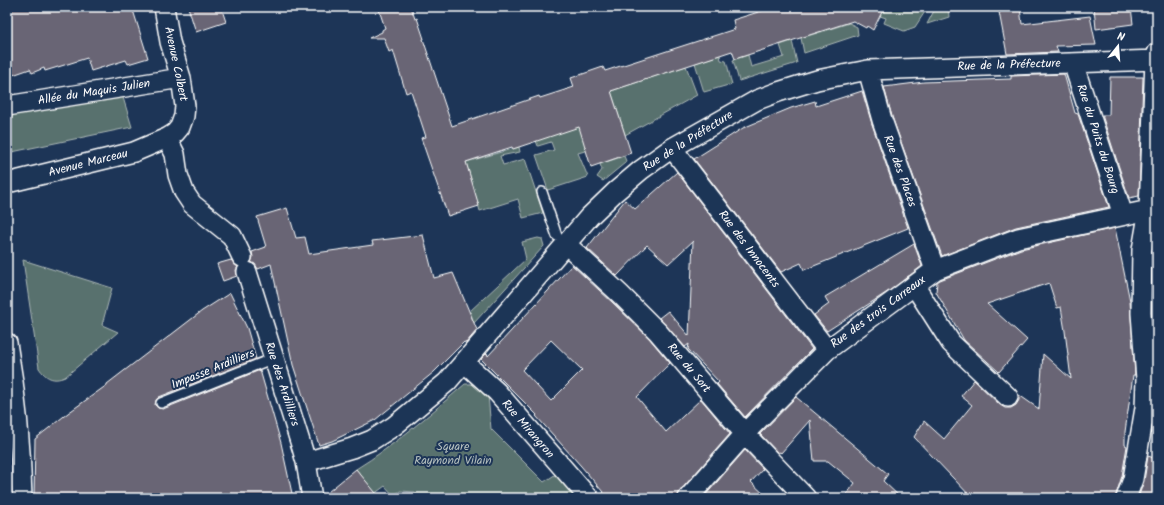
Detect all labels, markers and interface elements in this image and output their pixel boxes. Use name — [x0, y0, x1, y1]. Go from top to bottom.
street label: Avenue Colbert — [159, 25, 193, 103]
north arrow — [1098, 26, 1138, 66]
text: N — [1115, 28, 1127, 47]
street label: Rue de la Préfecture — [957, 54, 1062, 76]
street label: Allée du Maquis Julien — [36, 74, 152, 110]
street label: Rue du Puits du Bourg — [1071, 82, 1125, 197]
street label: Rue de la Préfecture — [639, 105, 737, 176]
street label: Rue des Places — [878, 132, 922, 210]
street label: Avenue Marceau — [46, 144, 130, 182]
street label: Rue des Innocents — [713, 206, 785, 292]
street label: Rue des trois Carreaux — [826, 270, 930, 353]
street label: Rue des Ardilliers — [259, 339, 305, 429]
street label: Rue du Sort — [662, 339, 716, 397]
street label: Impasse Ardilliers — [168, 344, 258, 394]
street label: Rue Mirangron — [497, 395, 559, 463]
park label: Square Raymond Vilain — [414, 437, 492, 470]

